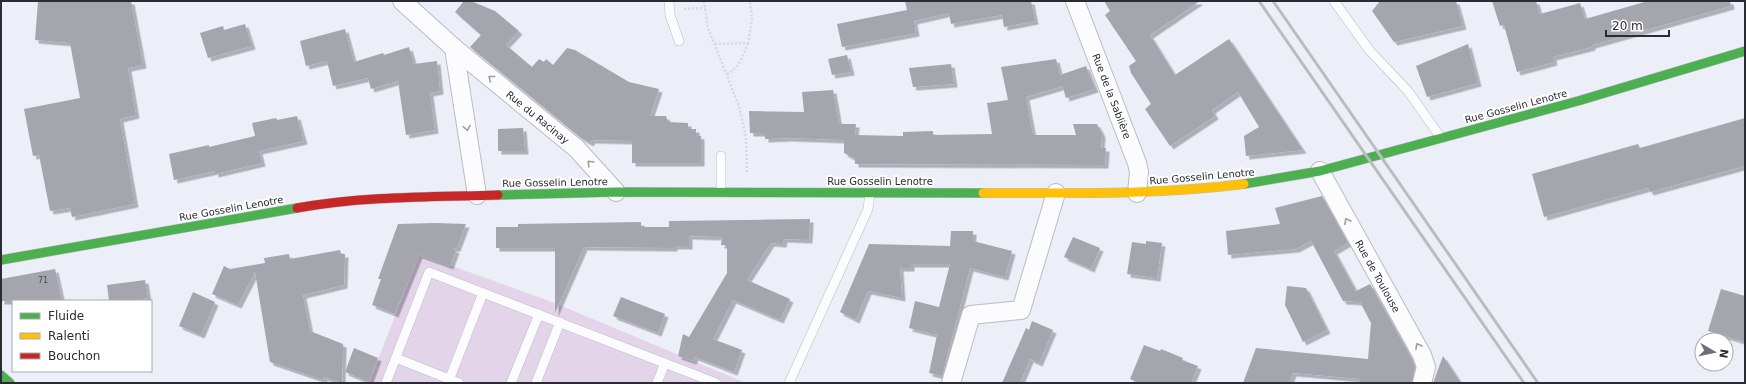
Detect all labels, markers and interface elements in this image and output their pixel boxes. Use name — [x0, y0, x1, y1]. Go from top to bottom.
scale bar — [1606, 12, 1669, 38]
text: 20 m — [1612, 19, 1643, 33]
street label: Rue de la Sablière — [1090, 52, 1133, 140]
one-way arrow — [489, 76, 496, 83]
street label: Rue Gosselin Lenotre — [1464, 87, 1569, 125]
street label: Rue du Racinay — [504, 89, 571, 146]
one-way arrow — [462, 125, 471, 131]
one-way arrow — [587, 160, 595, 168]
street label: Rue Gosselin Lenotre — [1149, 166, 1255, 187]
street label: Rue Gosselin Lenotre — [502, 176, 608, 189]
street label: Rue Gosselin Lenotre — [827, 176, 933, 187]
street label: Rue Gosselin Lenotre — [178, 194, 284, 223]
one-way arrow — [1345, 218, 1352, 225]
street label: Rue de Toulouse — [1353, 238, 1402, 314]
house number: 71 — [38, 276, 48, 285]
legend — [12, 300, 152, 372]
text: Fluide — [48, 309, 84, 323]
text: Ralenti — [48, 329, 90, 343]
north arrow — [1694, 332, 1734, 372]
one-way arrow — [1415, 343, 1422, 351]
text: N — [1716, 348, 1731, 359]
text: Bouchon — [48, 349, 100, 363]

